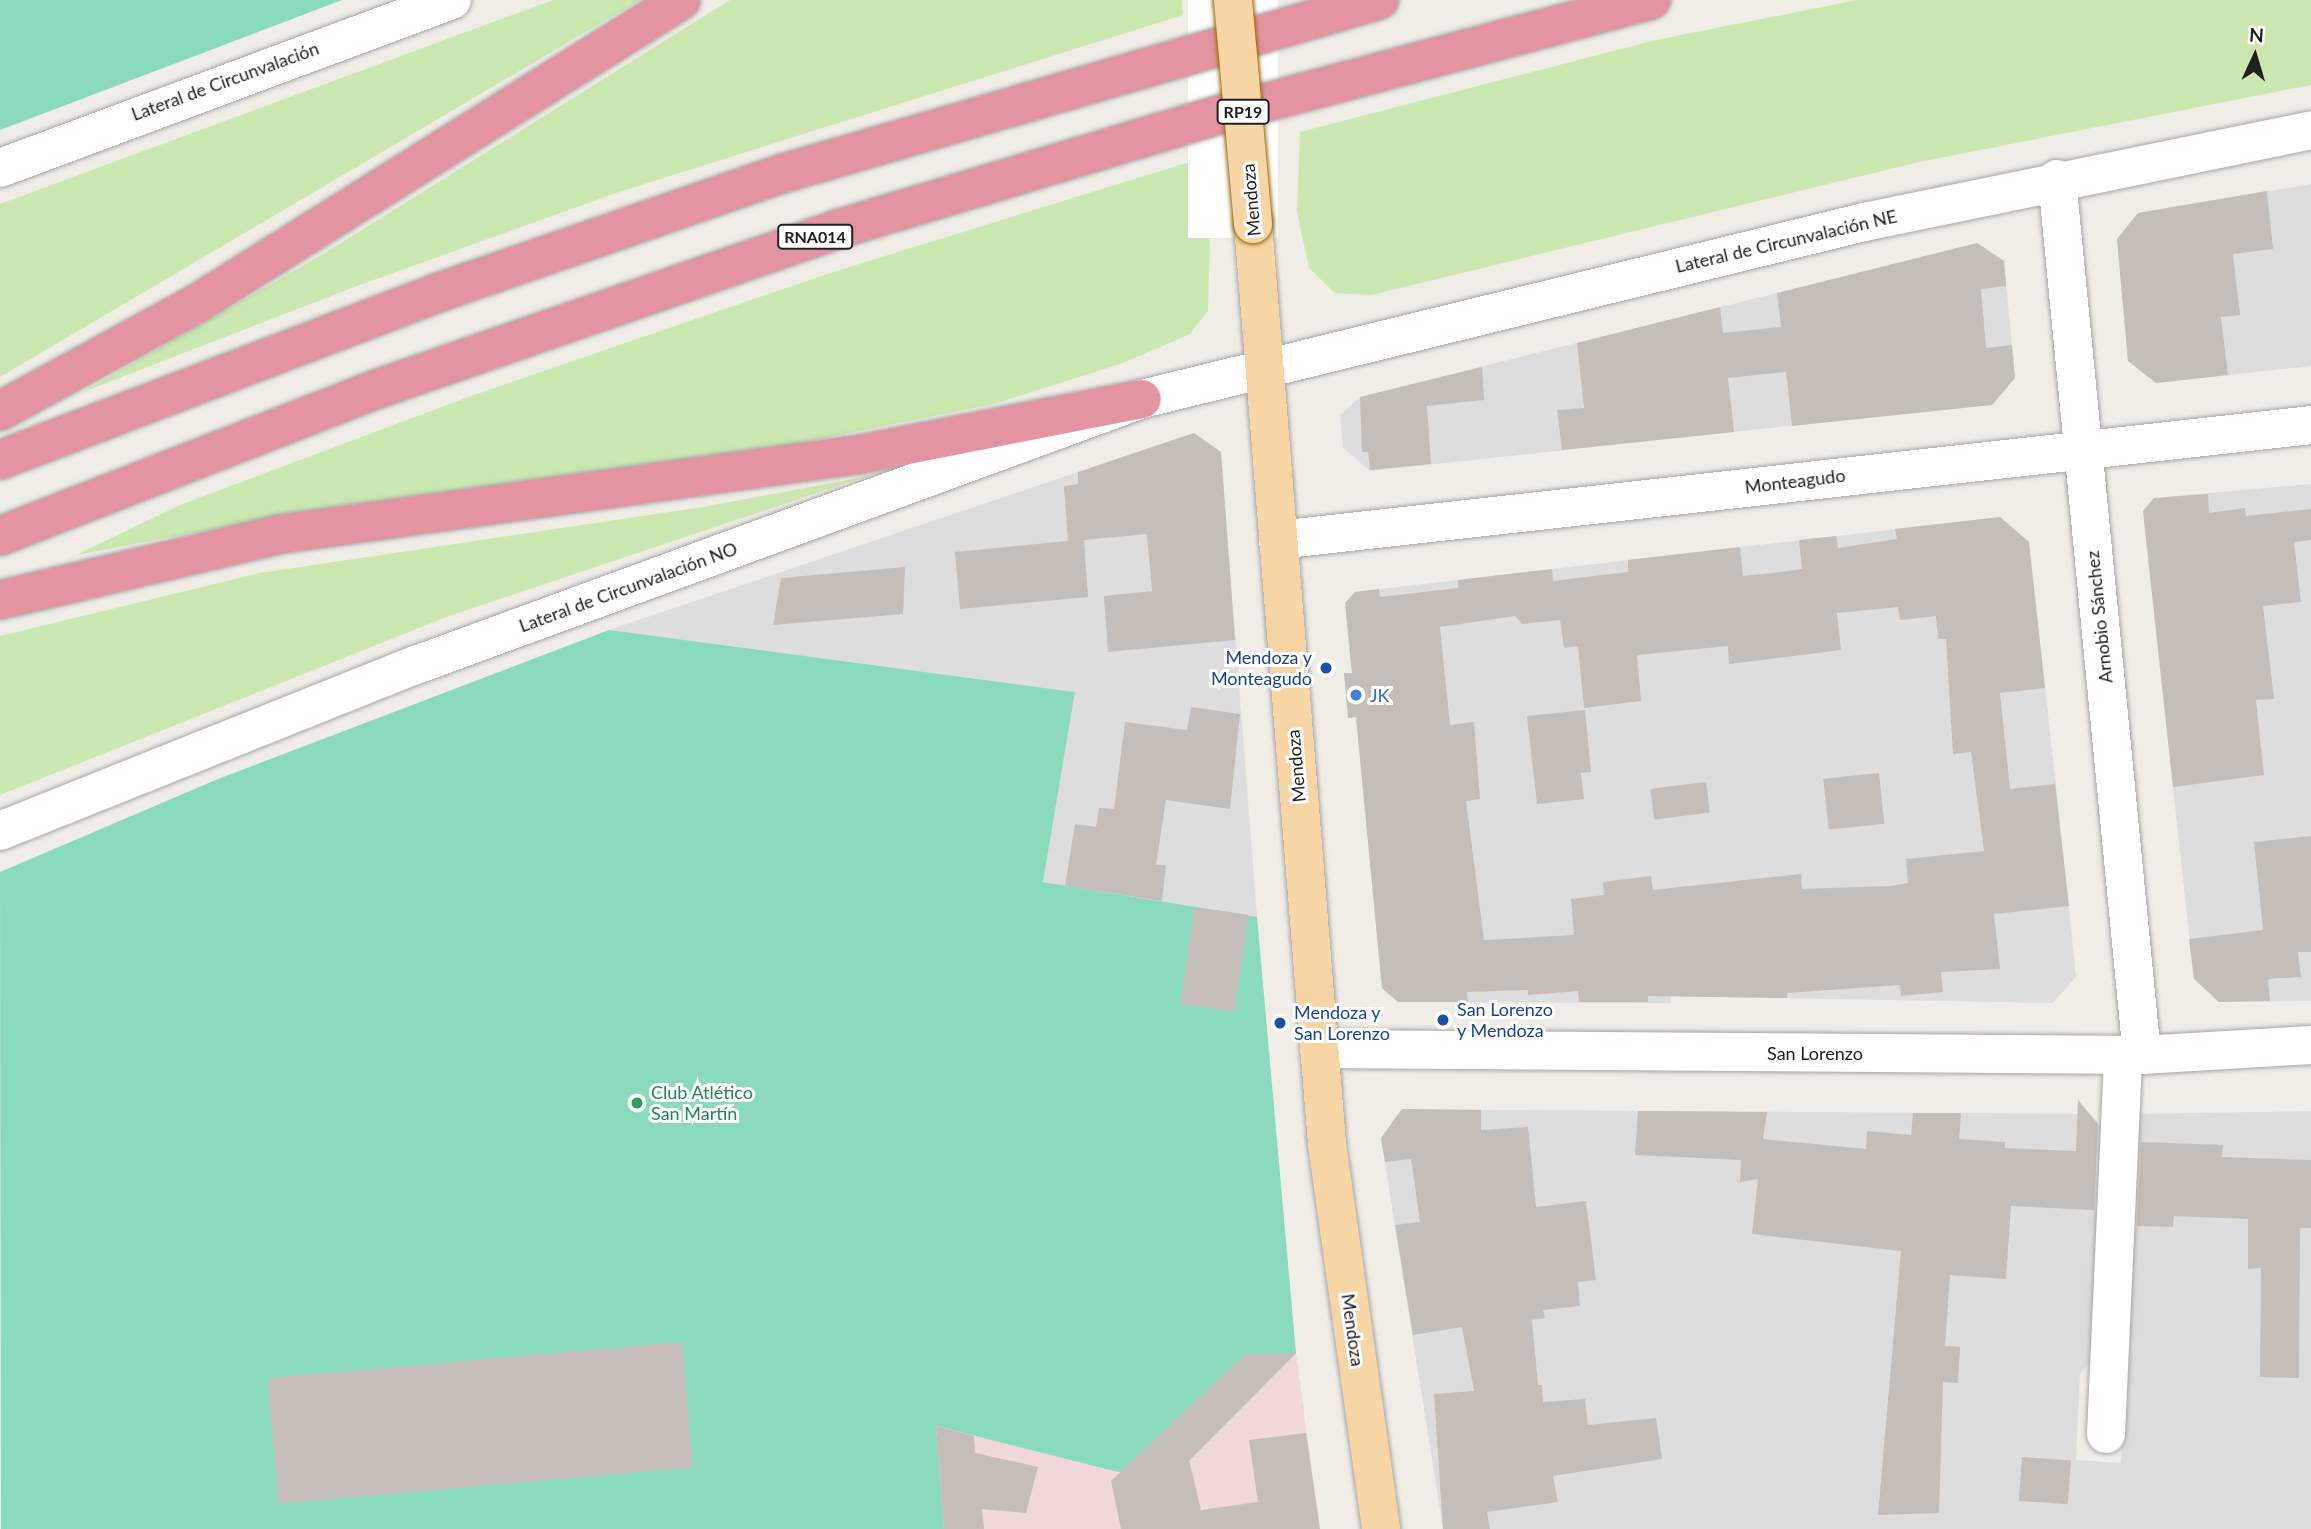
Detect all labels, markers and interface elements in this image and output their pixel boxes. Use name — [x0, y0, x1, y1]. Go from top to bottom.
north arrow — [2220, 21, 2290, 91]
text: N — [2248, 23, 2265, 47]
street label: Lateral de Circunvalación — [128, 37, 322, 125]
road number: RP19 — [1215, 100, 1271, 124]
street label: Mendoza — [1237, 163, 1265, 237]
street label: Lateral de Circunvalación NE — [1673, 205, 1899, 277]
road number: RNA014 — [776, 224, 854, 249]
street label: Monteagudo — [1744, 464, 1846, 498]
street label: Lateral de Circunvalación NO — [516, 537, 740, 637]
street label: Arnobio Sánchez — [2081, 550, 2117, 684]
place label: Mendoza y Monteagudo — [1211, 647, 1312, 690]
marker: Mendoza y Monteagudo — [1318, 660, 1334, 676]
place label: JK — [1370, 684, 1390, 706]
marker: JK — [1348, 687, 1364, 703]
street label: Mendoza — [1282, 729, 1310, 803]
place label: San Lorenzo y Mendoza — [1457, 999, 1553, 1042]
place label: Mendoza y San Lorenzo — [1294, 1002, 1390, 1044]
marker: San Lorenzo y Mendoza — [1435, 1012, 1451, 1028]
marker: Mendoza y San Lorenzo — [1272, 1015, 1288, 1031]
street label: San Lorenzo — [1767, 1042, 1863, 1064]
place label: Club Atlético San Martín — [651, 1082, 754, 1124]
marker: Club Atlético San Martín — [629, 1095, 645, 1111]
street label: Mendoza — [1337, 1292, 1369, 1368]

